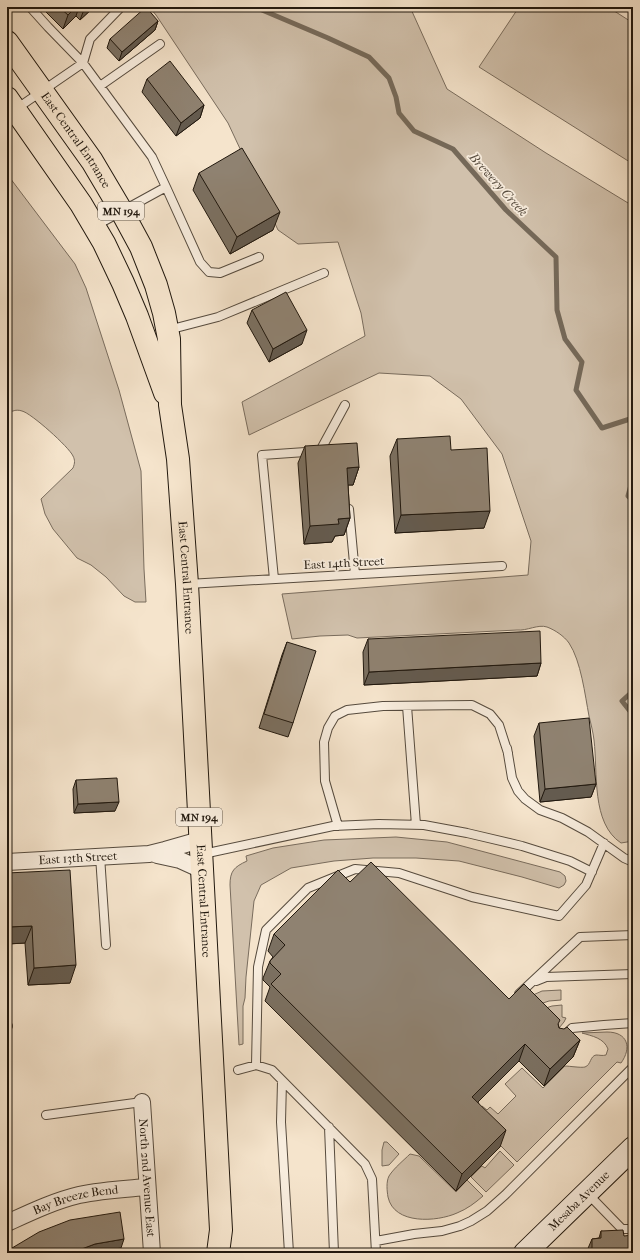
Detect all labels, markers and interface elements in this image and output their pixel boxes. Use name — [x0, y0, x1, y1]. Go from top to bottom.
street label: East Central Entrance — [38, 89, 114, 191]
water label: Brewery Creek — [466, 149, 531, 219]
road number: MN 194 — [98, 202, 144, 220]
street label: East Central Entrance — [175, 520, 197, 634]
street label: East 14th Street — [303, 554, 385, 572]
road number: MN 194 — [176, 808, 222, 826]
street label: East Central Entrance — [194, 844, 214, 958]
street label: East 13th Street — [38, 849, 118, 867]
street label: North 2nd Avenue East — [136, 1118, 158, 1238]
street label: Mesaba Avenue — [545, 1168, 612, 1234]
street label: Bay Breeze Bend — [31, 1182, 119, 1217]

